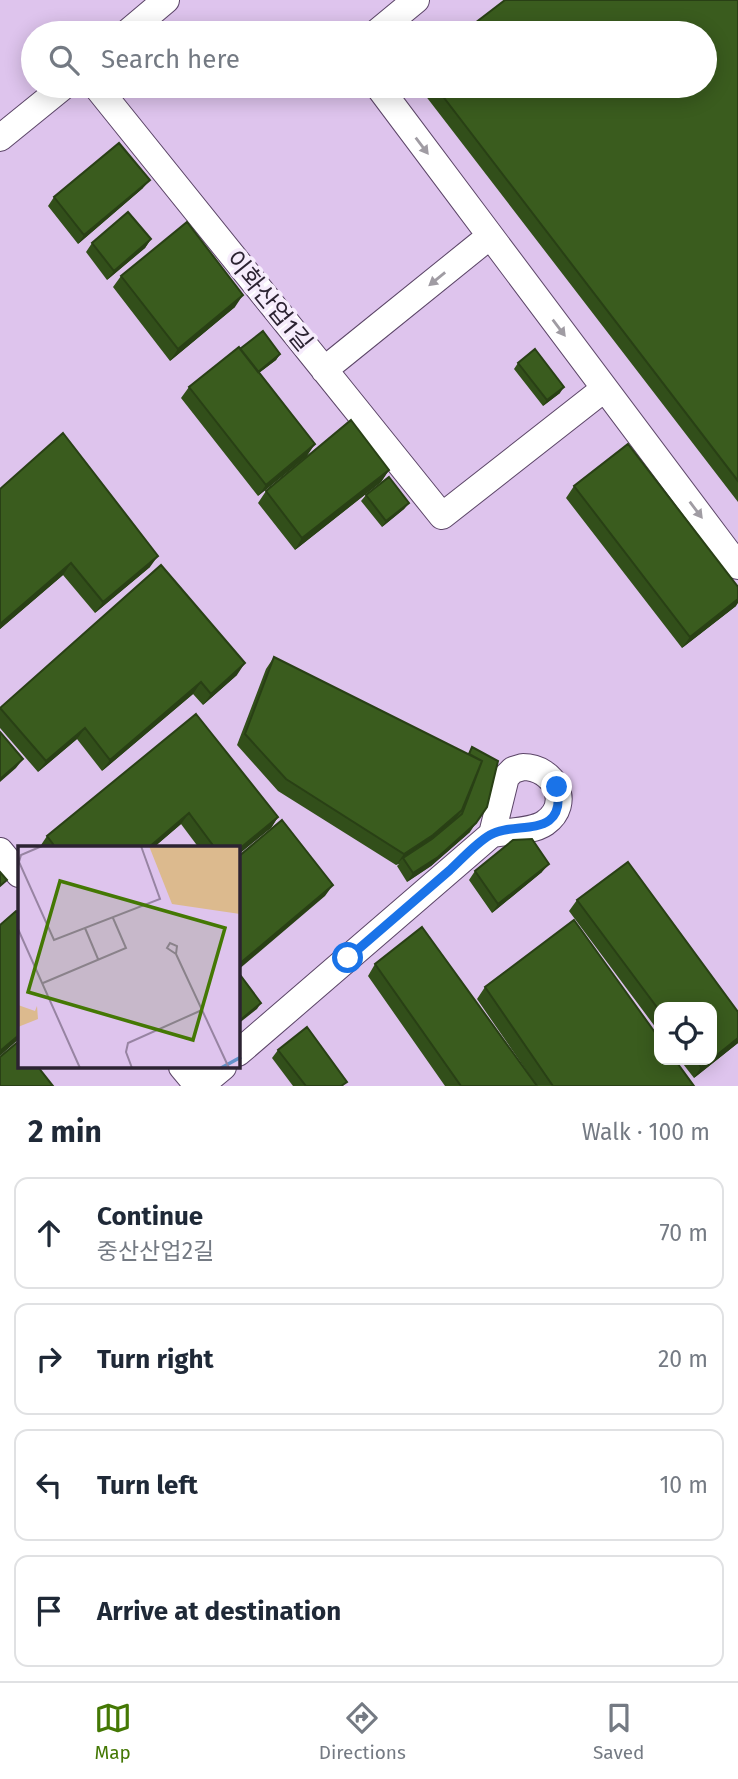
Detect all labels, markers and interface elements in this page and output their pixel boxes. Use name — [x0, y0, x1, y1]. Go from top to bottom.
search box — [21, 21, 717, 98]
icon: search — [45, 41, 83, 79]
text: Search here — [101, 44, 240, 75]
one-way arrow — [415, 137, 429, 155]
street label: 이화산업1길 — [220, 245, 318, 357]
one-way arrow — [429, 271, 446, 286]
one-way arrow — [552, 319, 566, 337]
one-way arrow — [688, 501, 702, 519]
route end — [541, 771, 572, 802]
inset map — [18, 846, 240, 1068]
route start — [332, 942, 363, 973]
map controls — [654, 1002, 717, 1065]
button: locate — [654, 1002, 717, 1065]
text: 2 min — [28, 1114, 102, 1150]
text: Walk · 100 m — [582, 1118, 710, 1146]
text: Continue — [97, 1201, 203, 1232]
icon: ahead — [30, 1214, 68, 1252]
text: 70 m — [659, 1219, 708, 1247]
text: 중산산업2길 — [97, 1237, 214, 1265]
icon: right — [30, 1340, 68, 1378]
text: Turn right — [97, 1344, 214, 1375]
text: 20 m — [658, 1345, 708, 1373]
icon: left — [30, 1466, 68, 1504]
text: Turn left — [97, 1470, 198, 1501]
text: 10 m — [659, 1471, 708, 1499]
icon: arrive — [30, 1592, 68, 1630]
text: Arrive at destination — [97, 1596, 341, 1627]
tab: Map — [94, 1699, 132, 1764]
tab: Directions — [319, 1699, 406, 1764]
tab: Saved — [593, 1699, 644, 1764]

